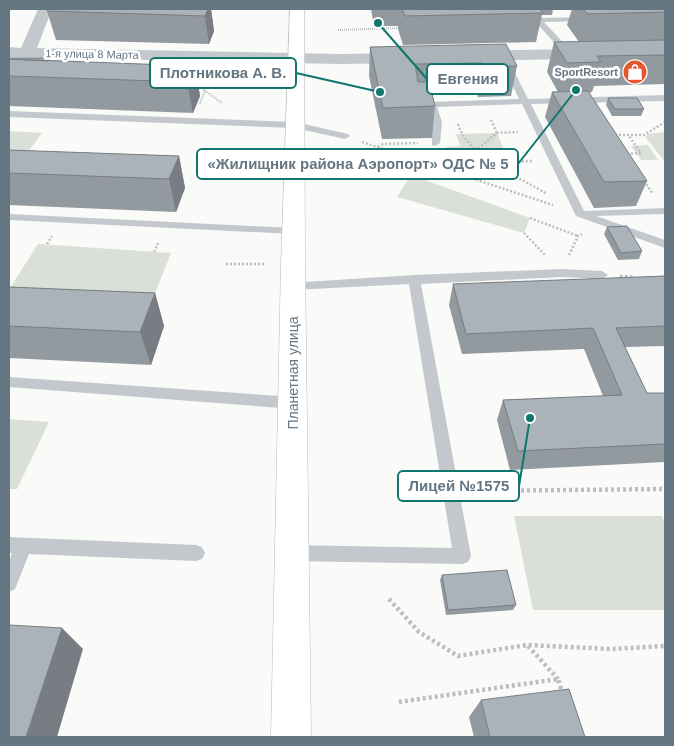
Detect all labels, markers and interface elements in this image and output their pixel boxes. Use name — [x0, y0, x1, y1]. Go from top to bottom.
street label: 1-я улица 8 Марта — [45, 47, 140, 61]
callout: Плотникова А. В. — [150, 58, 296, 88]
shop icon: SportResort — [622, 59, 648, 85]
text: Плотникова А. В. — [160, 64, 286, 81]
callout: Евгения — [427, 64, 508, 94]
place label: SportResort — [554, 66, 618, 78]
text: Евгения — [438, 70, 498, 87]
callout: «Жилищник района Аэропорт» ОДС № 5 — [197, 149, 518, 179]
text: «Жилищник района Аэропорт» ОДС № 5 — [208, 155, 509, 172]
street label: Планетная улица — [285, 316, 301, 429]
callout: Лицей №1575 — [398, 471, 519, 501]
text: Лицей №1575 — [409, 477, 509, 494]

